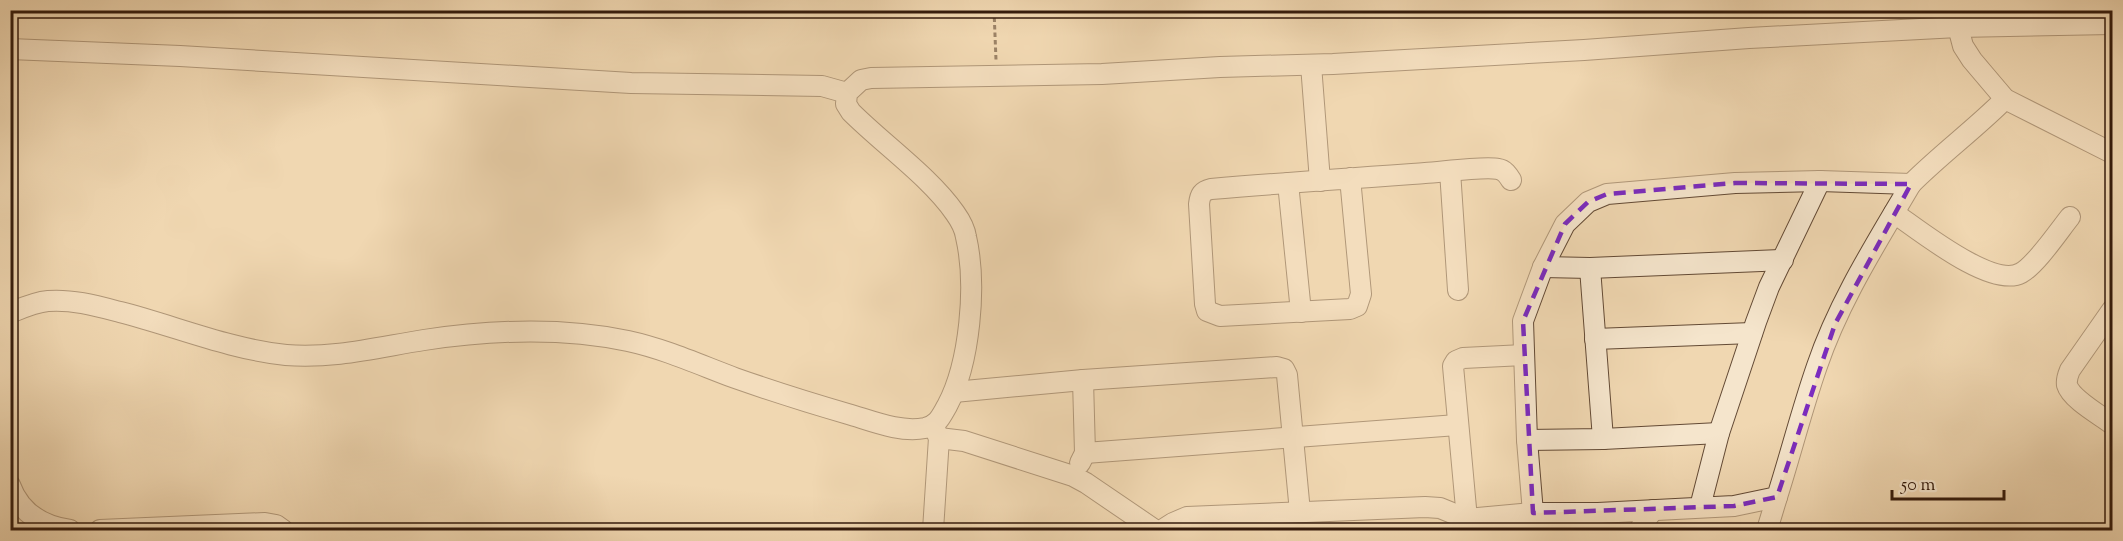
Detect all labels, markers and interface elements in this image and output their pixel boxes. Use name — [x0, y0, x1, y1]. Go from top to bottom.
scale bar — [1892, 463, 2004, 501]
text: 50 m — [1900, 473, 1936, 499]

